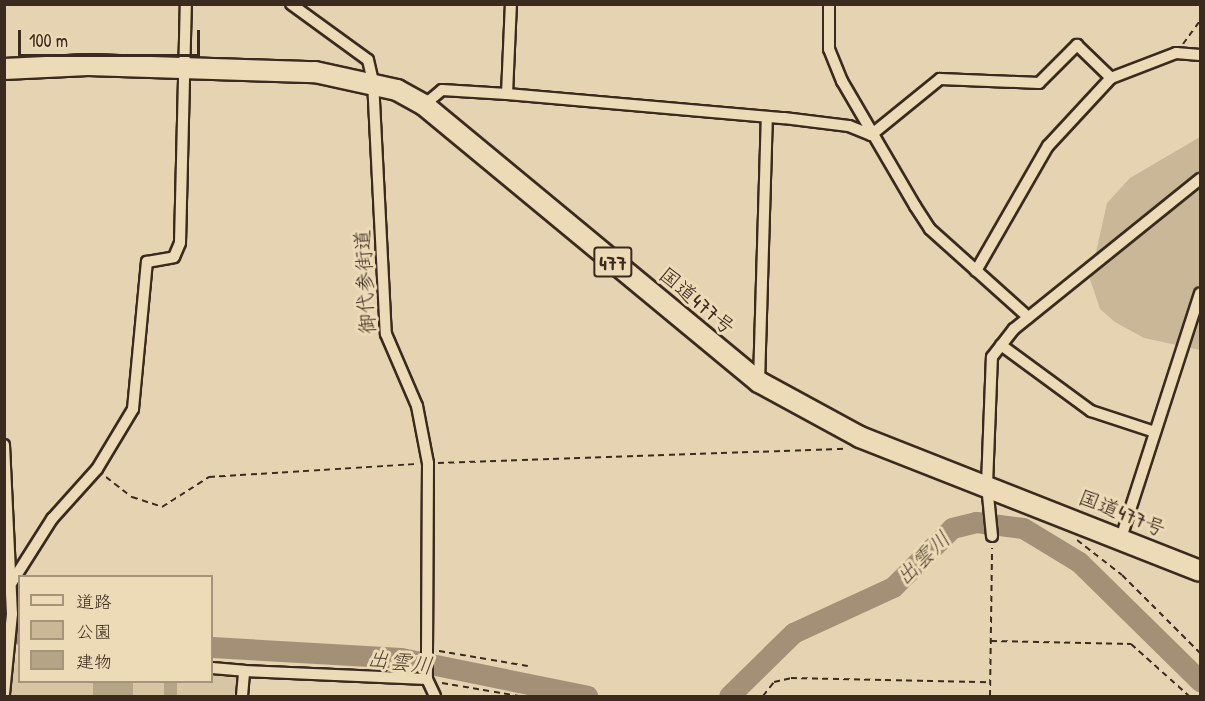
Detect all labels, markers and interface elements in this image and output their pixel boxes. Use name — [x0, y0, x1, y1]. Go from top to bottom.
scale bar — [21, 18, 202, 56]
text: 100 m — [29, 28, 68, 53]
street label: 御代参街道 — [350, 229, 380, 335]
road number: 477 — [592, 245, 634, 279]
street label: 国道477号 — [654, 262, 740, 340]
street label: 国道477号 — [1075, 484, 1169, 542]
water label: 出雲川 — [890, 526, 956, 590]
legend — [18, 575, 213, 683]
text: 道路 — [76, 589, 112, 614]
text: 公園 — [76, 619, 112, 644]
water label: 出雲川 — [366, 645, 434, 679]
text: 建物 — [76, 649, 112, 674]

